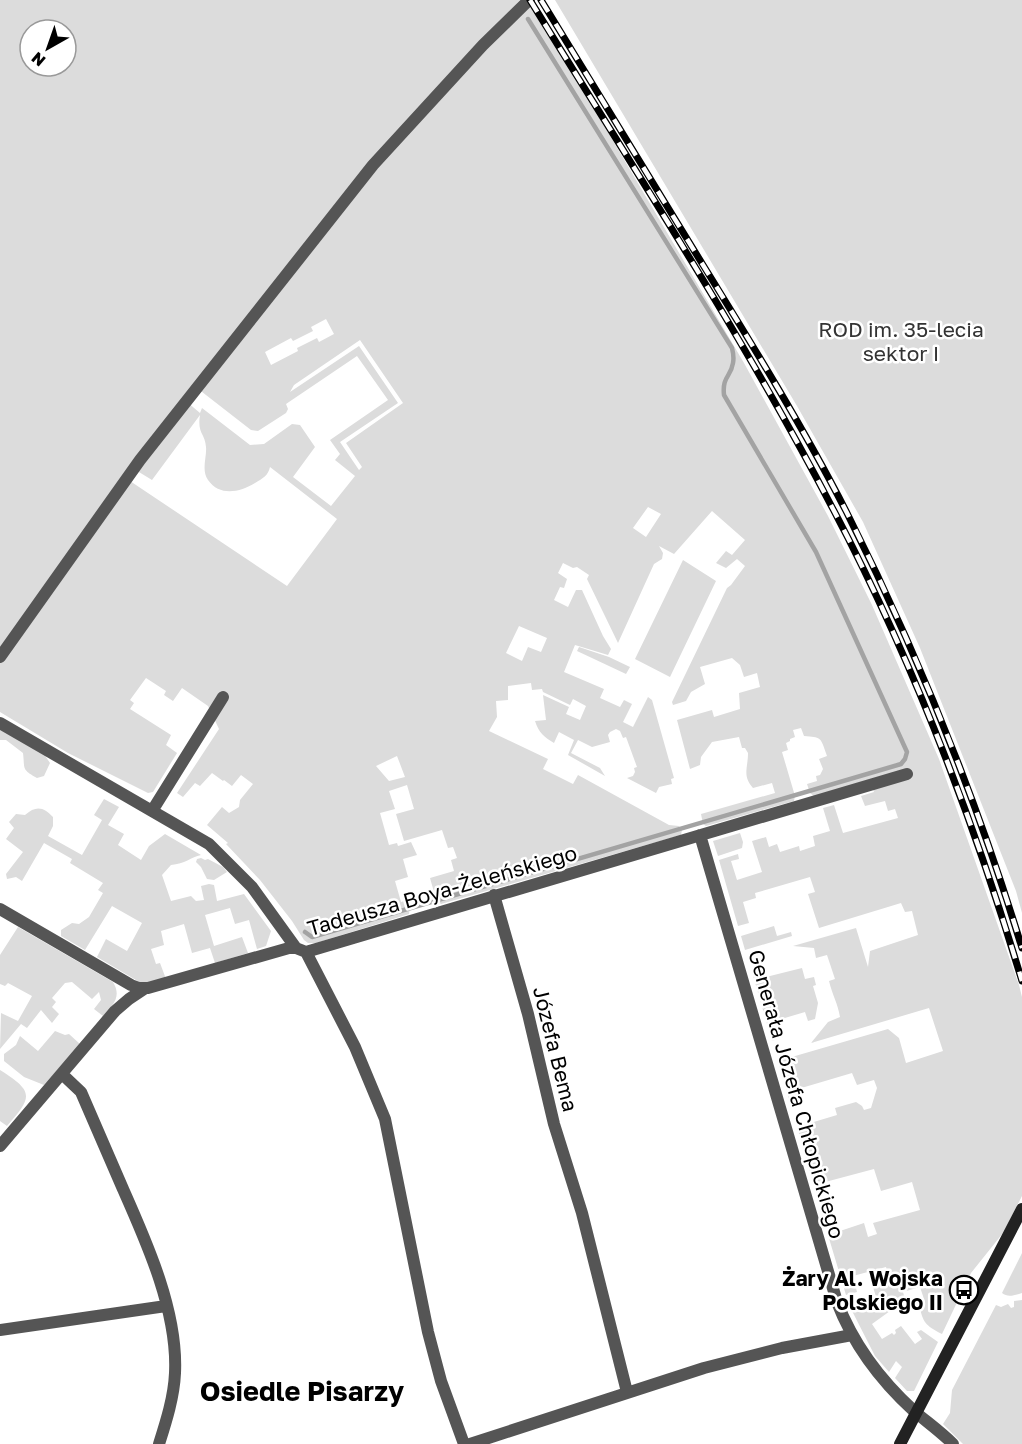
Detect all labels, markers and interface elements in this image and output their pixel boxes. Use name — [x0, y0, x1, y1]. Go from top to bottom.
north arrow — [18, 18, 78, 78]
text: N — [27, 48, 49, 71]
park label: ROD im. 35-lecia sektor I — [818, 316, 984, 366]
street label: Tadeusza Boya-Żeleńskiego — [304, 839, 580, 941]
street label: Generała Józefa Chłopickiego — [743, 947, 851, 1241]
street label: Józefa Bema — [528, 984, 584, 1114]
place label: Żary Al. Wojska Polskiego II — [782, 1265, 943, 1315]
bus stop icon: Żary Al. Wojska Polskiego II — [948, 1274, 980, 1306]
district label: Osiedle Pisarzy — [200, 1375, 404, 1407]

